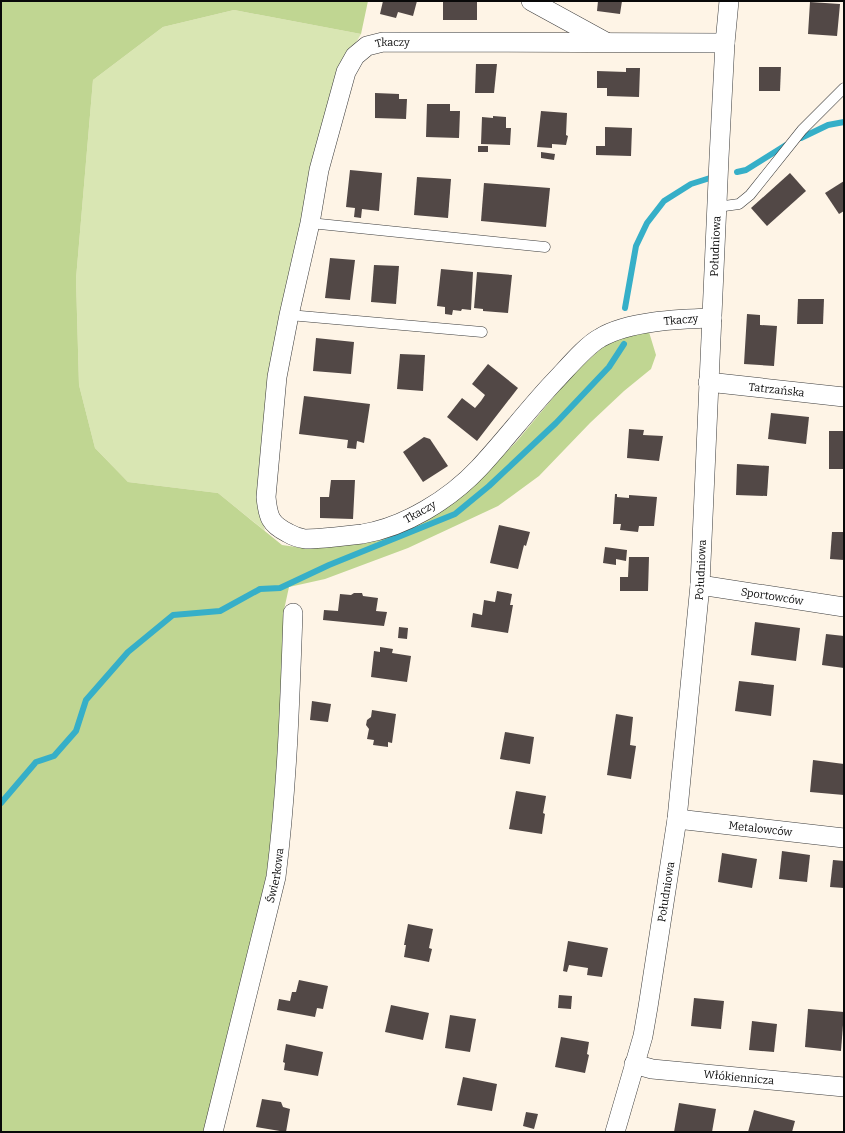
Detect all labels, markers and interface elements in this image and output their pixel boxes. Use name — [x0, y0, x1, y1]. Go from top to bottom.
street label: Tkaczy — [374, 35, 410, 50]
street label: Południowa — [707, 215, 723, 277]
street label: Tkaczy — [663, 312, 699, 328]
street label: Tatrzańska — [748, 380, 805, 399]
street label: Tkaczy — [402, 498, 439, 526]
street label: Południowa — [692, 539, 709, 601]
street label: Sportowców — [740, 585, 804, 607]
street label: Metalowców — [728, 818, 793, 839]
street label: Świerkowa — [262, 847, 286, 904]
street label: Południowa — [655, 861, 677, 923]
street label: Włókiennicza — [703, 1067, 775, 1087]

